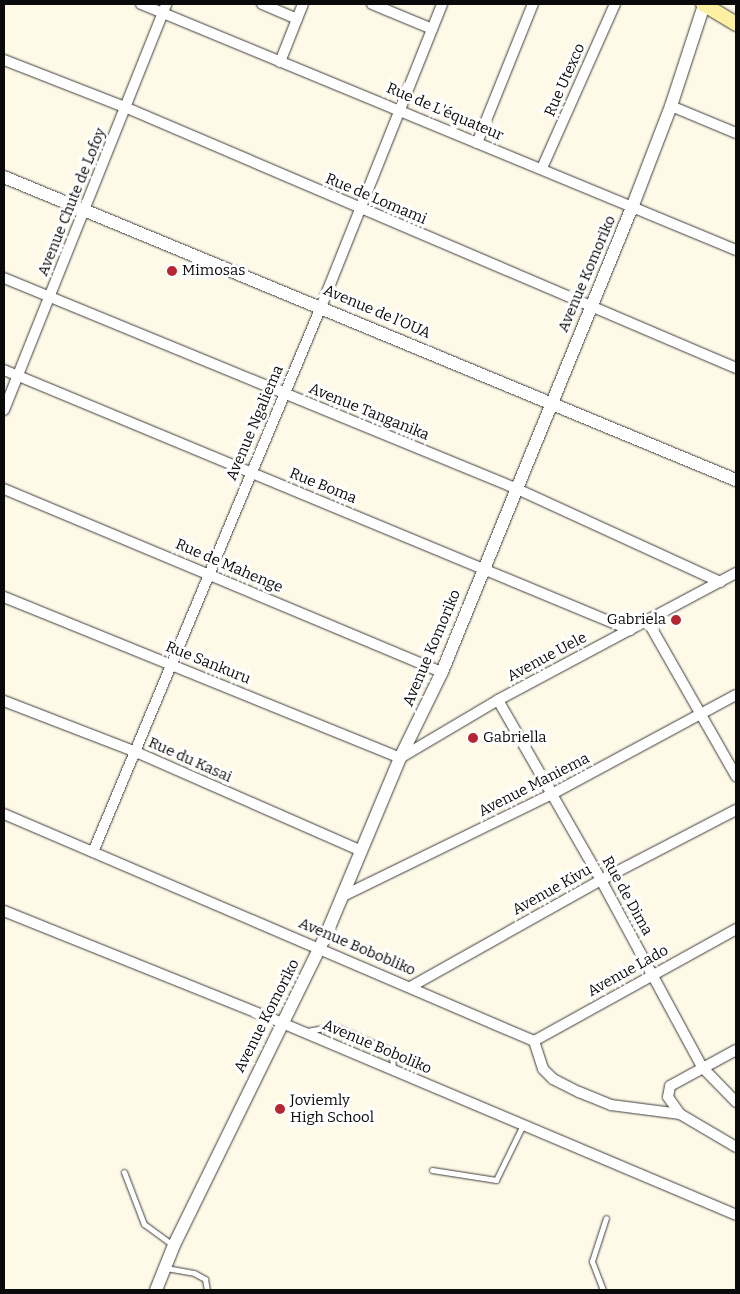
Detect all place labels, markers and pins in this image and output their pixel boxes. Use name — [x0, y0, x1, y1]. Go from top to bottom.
place label: Mimosas — [182, 262, 245, 280]
marker: Mimosas — [166, 265, 178, 277]
place label: Gabriela — [607, 611, 666, 629]
marker: Gabriela — [670, 614, 682, 626]
place label: Gabriella — [483, 729, 547, 747]
marker: Gabriella — [467, 732, 479, 744]
place label: Joviemly High School — [290, 1091, 374, 1126]
marker: Joviemly High School — [274, 1103, 286, 1115]

